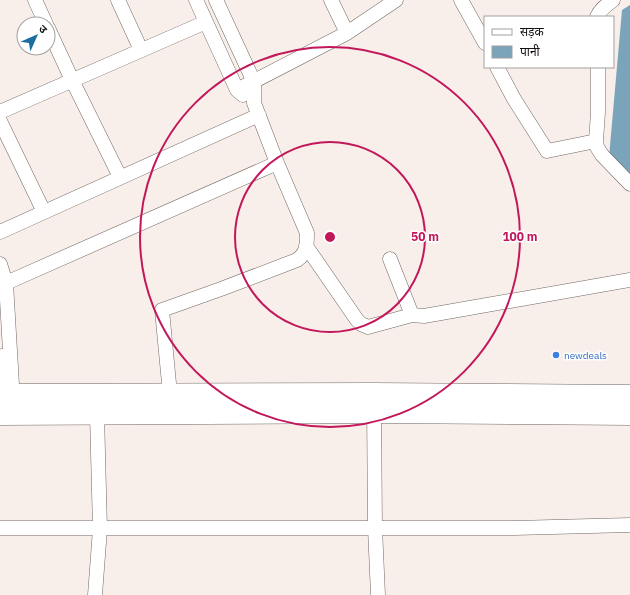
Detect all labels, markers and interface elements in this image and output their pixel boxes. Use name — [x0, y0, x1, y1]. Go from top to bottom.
north arrow — [16, 16, 56, 56]
legend — [484, 16, 614, 68]
text: उ — [36, 22, 51, 37]
text: सड़क — [520, 24, 545, 39]
text: पानी — [520, 44, 541, 59]
text: 50 m — [411, 229, 439, 244]
text: 100 m — [502, 229, 538, 244]
centre of rings — [323, 230, 337, 244]
place label: newdeals — [564, 349, 607, 362]
marker: newdeals — [551, 350, 561, 360]

